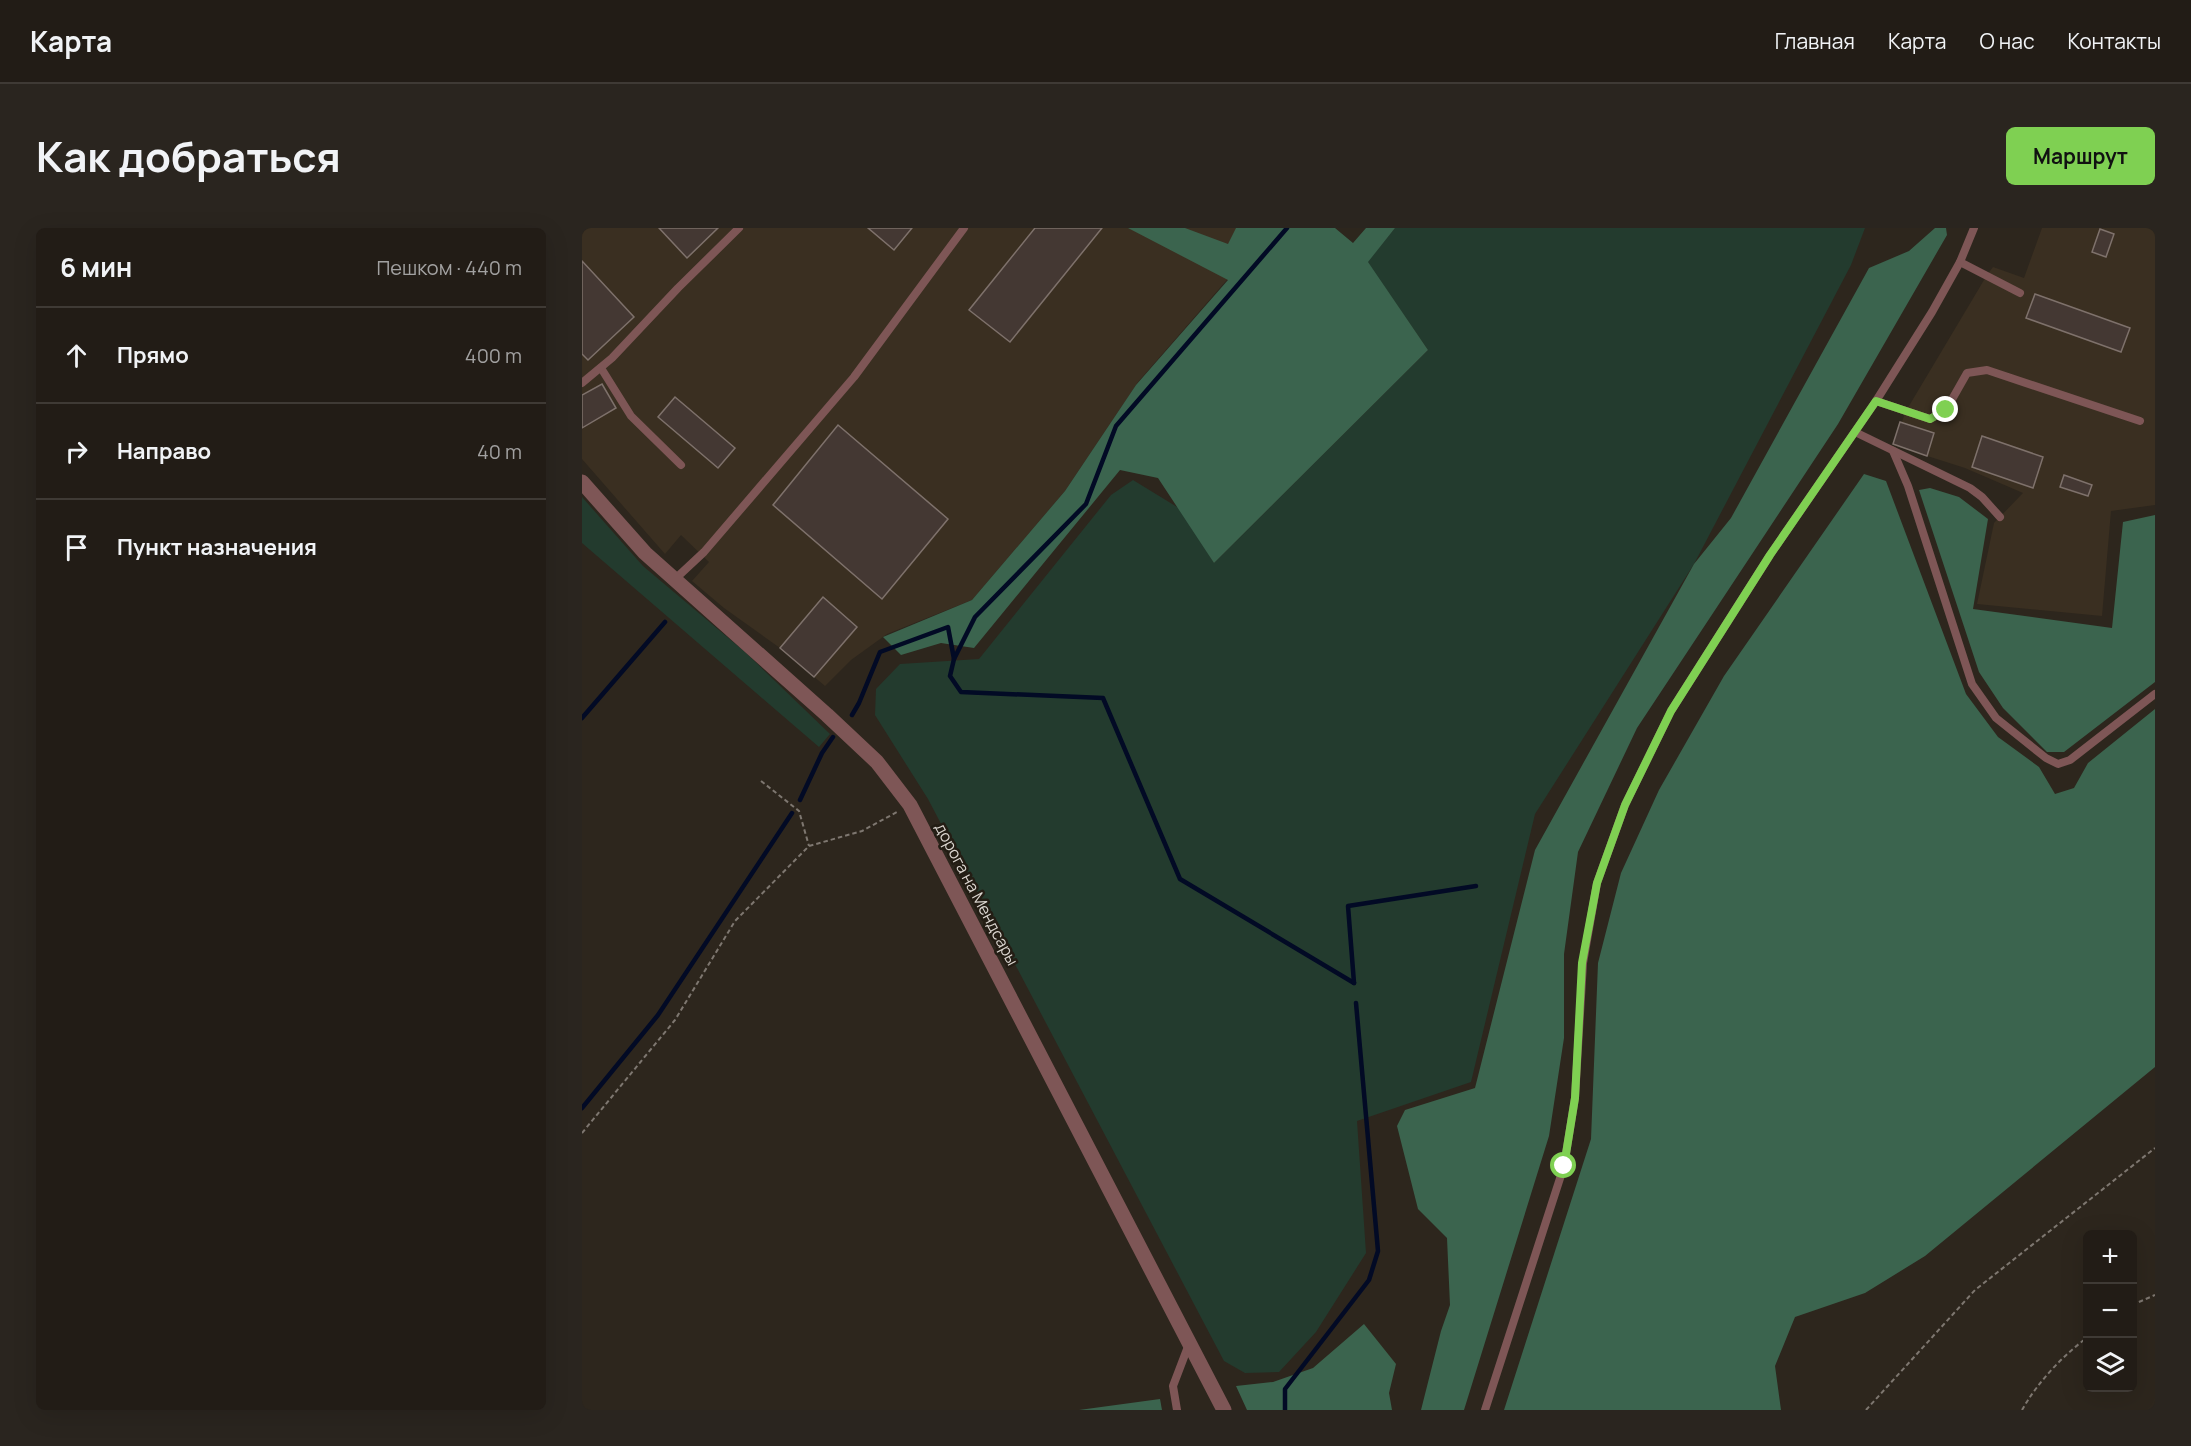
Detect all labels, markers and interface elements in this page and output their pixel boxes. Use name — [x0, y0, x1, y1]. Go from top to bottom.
text: Карта — [30, 22, 112, 60]
text: Главная — [1775, 27, 1855, 55]
text: Карта — [1888, 27, 1946, 55]
text: О нас — [1979, 27, 2035, 55]
text: Контакты — [2068, 27, 2161, 55]
text: Как добраться — [36, 127, 341, 185]
button: Маршрут — [2006, 127, 2155, 185]
text: 6 мин — [60, 249, 132, 285]
text: Пешком · 440 m — [376, 254, 522, 281]
icon: ahead — [60, 339, 93, 372]
text: Прямо — [117, 340, 189, 370]
text: 400 m — [465, 342, 522, 369]
route end — [1932, 396, 1958, 422]
icon: right — [60, 435, 93, 468]
text: Направо — [117, 436, 211, 466]
text: 40 m — [477, 438, 522, 465]
icon: arrive — [60, 531, 93, 564]
text: Пункт назначения — [117, 532, 317, 562]
street label: дорога на Мендсары — [930, 819, 1024, 969]
route start — [1550, 1152, 1576, 1178]
map controls — [2083, 1230, 2137, 1392]
button: + — [2083, 1230, 2137, 1284]
button: − — [2083, 1284, 2137, 1338]
button: layers — [2083, 1338, 2137, 1392]

